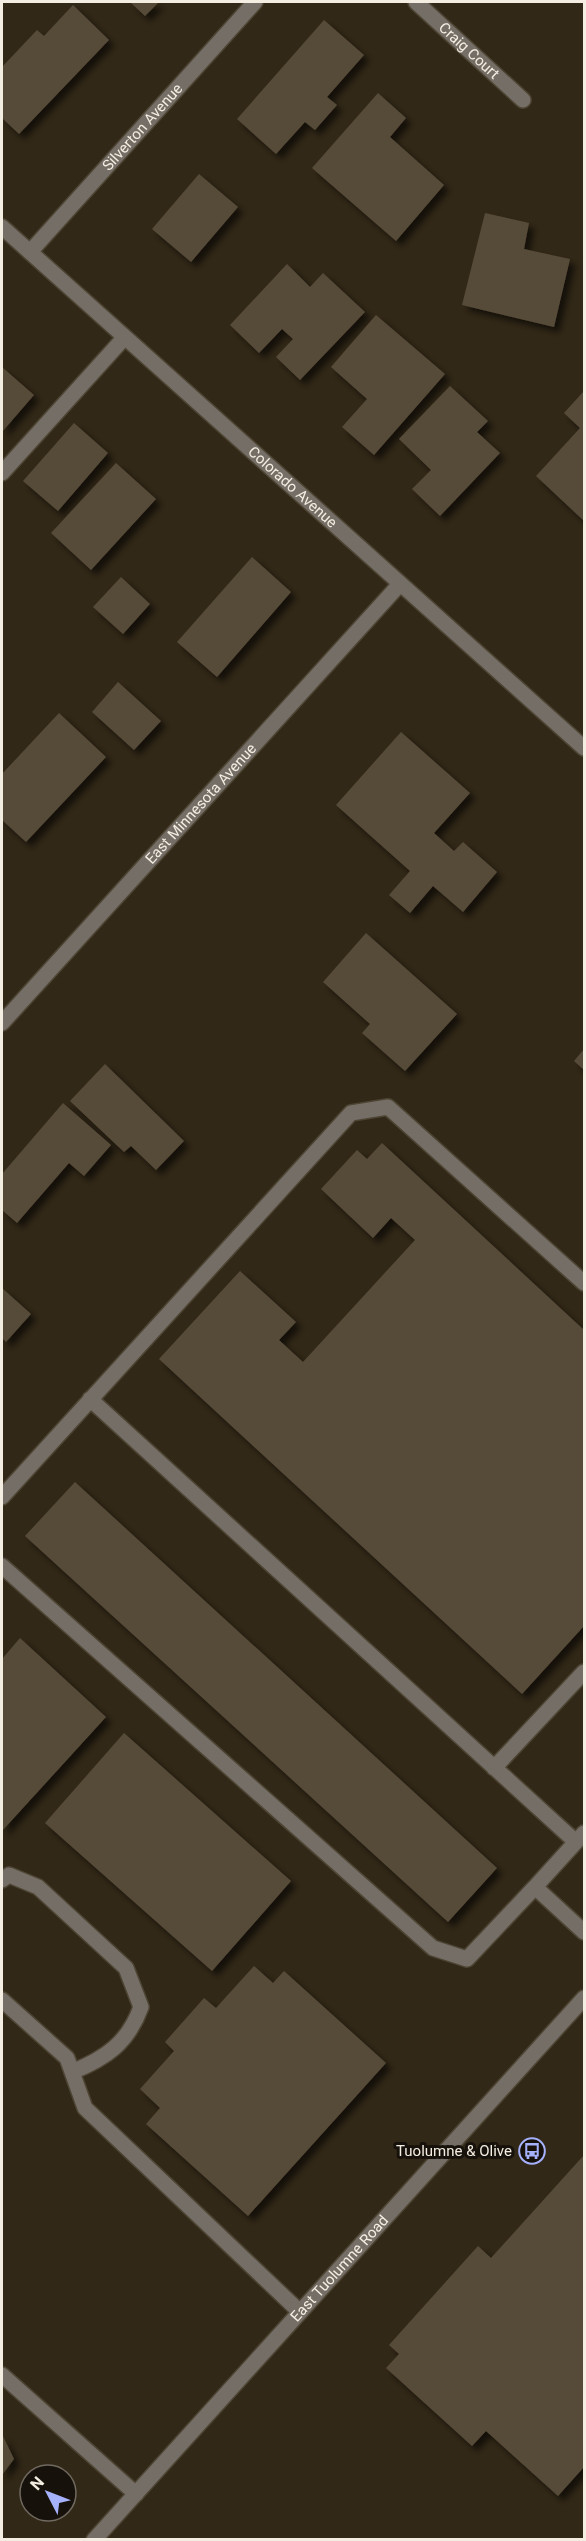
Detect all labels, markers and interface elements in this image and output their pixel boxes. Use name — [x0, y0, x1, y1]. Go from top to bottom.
street label: Craig Court — [435, 18, 503, 83]
street label: Silverton Avenue — [98, 80, 186, 175]
street label: Colorado Avenue — [244, 443, 341, 532]
street label: East Minnesota Avenue — [142, 740, 260, 868]
bus stop icon: Tuolumne & Olive — [517, 2136, 547, 2166]
place label: Tuolumne & Olive — [396, 2142, 512, 2160]
street label: East Tuolumne Road — [287, 2211, 392, 2326]
north arrow — [18, 2463, 78, 2523]
text: N — [26, 2473, 48, 2494]

